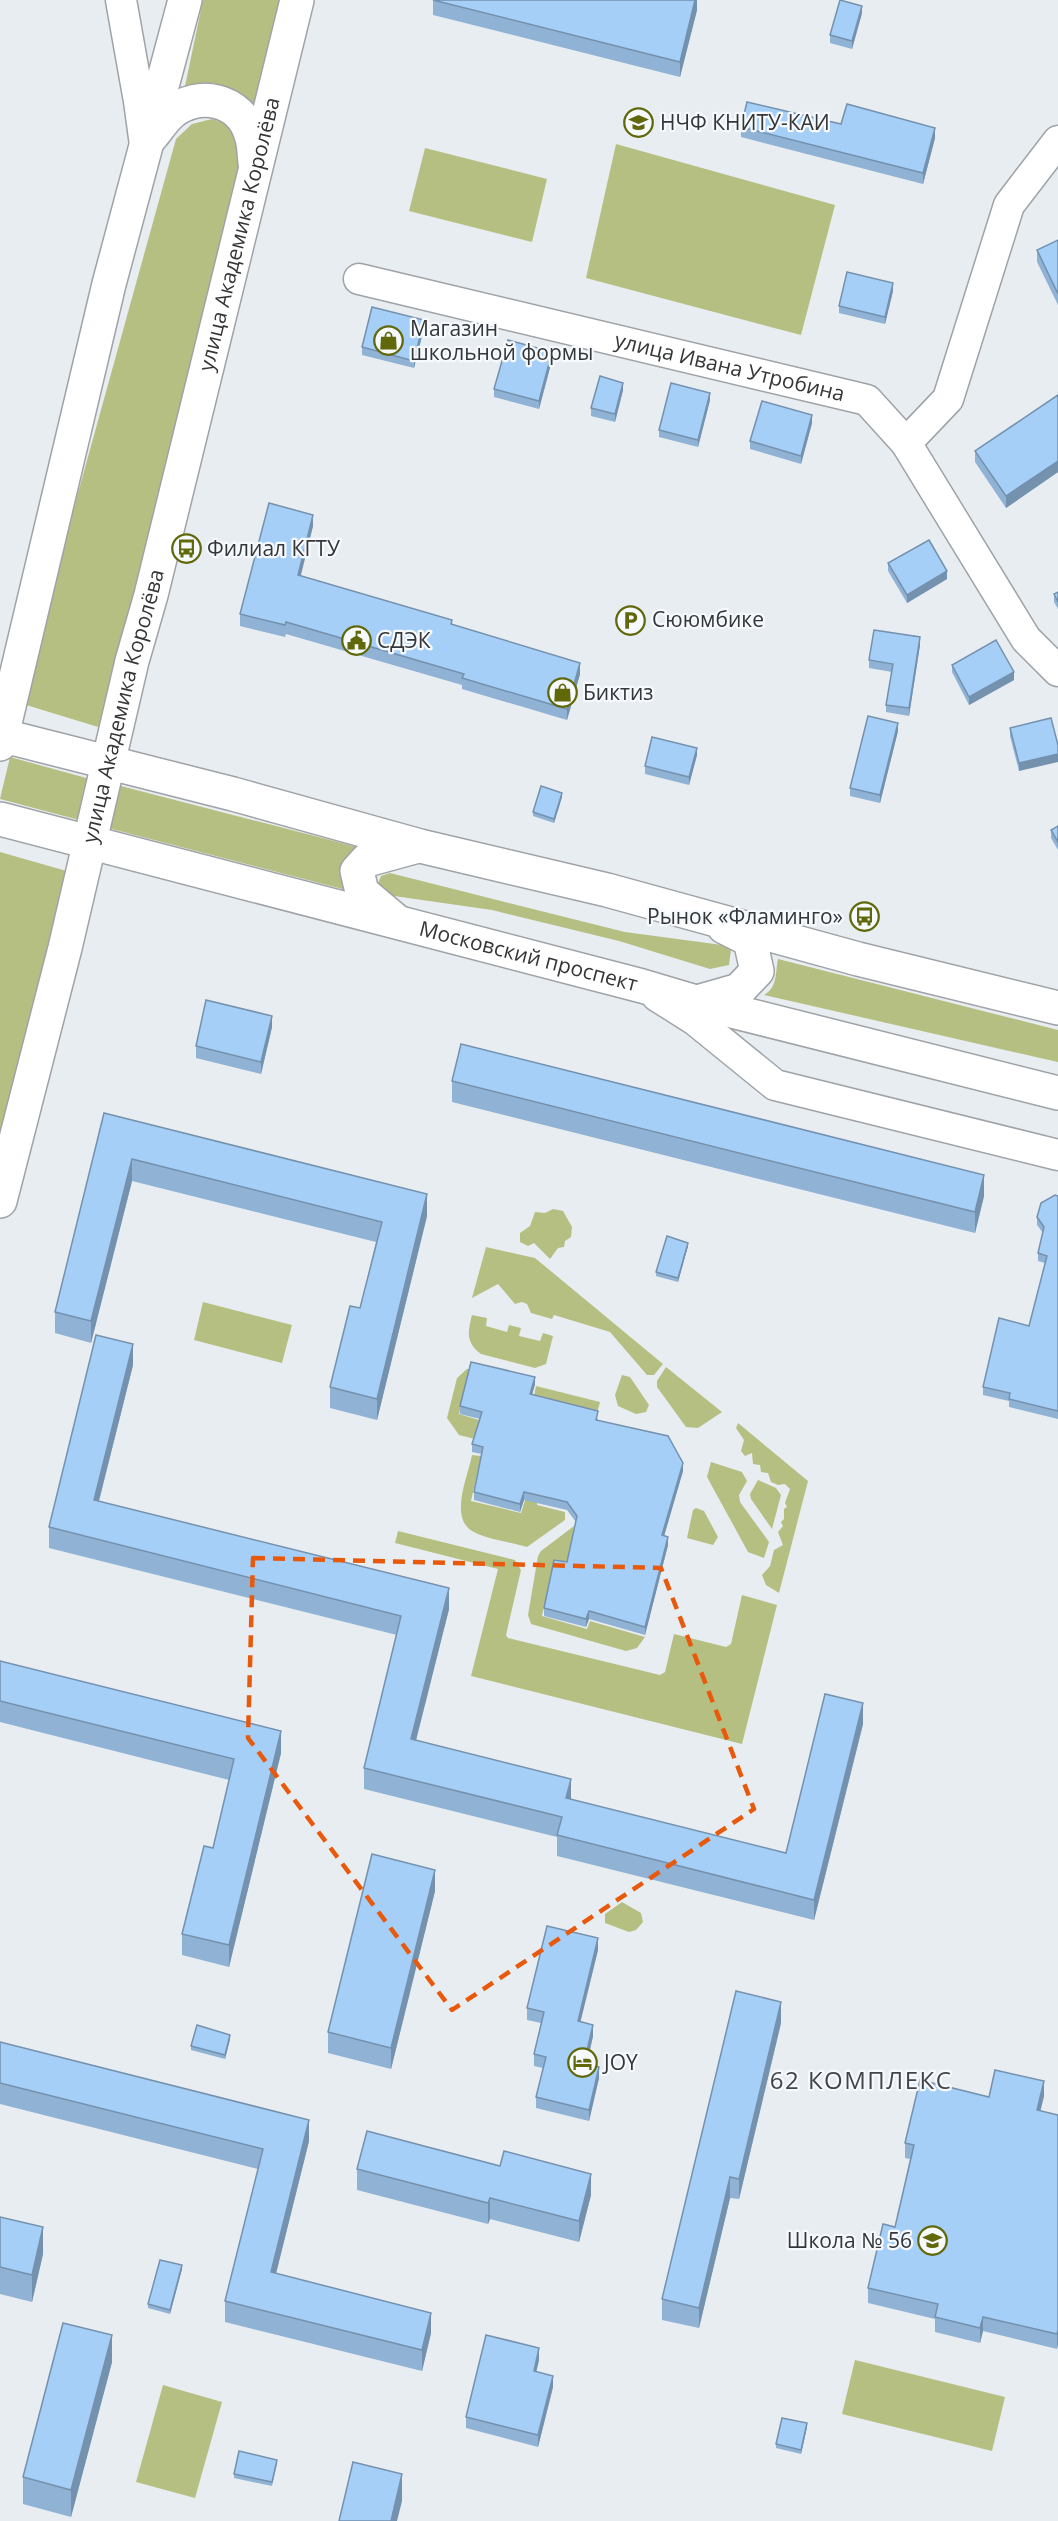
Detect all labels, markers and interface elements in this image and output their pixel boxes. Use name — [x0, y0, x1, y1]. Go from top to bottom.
street label: улица Академика Королёва — [191, 94, 286, 374]
school or university icon: НЧФ КНИТУ-КАИ — [623, 107, 655, 139]
place label: НЧФ КНИТУ-КАИ — [660, 108, 830, 136]
place label: Магазин школьной формы — [410, 314, 593, 366]
shop icon: Магазин школьной формы — [373, 325, 405, 357]
street label: улица Ивана Утробина — [612, 325, 848, 407]
bus stop icon: Филиал КГТУ — [170, 533, 202, 565]
place label: Филиал КГТУ — [207, 534, 340, 562]
street label: улица Академика Королёва — [75, 566, 170, 846]
parking icon: Сююмбике — [615, 604, 647, 636]
place label: Сююмбике — [652, 605, 764, 633]
public building icon: СДЭК — [340, 625, 372, 657]
place label: СДЭК — [377, 626, 431, 654]
shop icon: Биктиз — [546, 677, 578, 709]
place label: Биктиз — [583, 678, 653, 706]
bus stop icon: Рынок «Фламинго» — [848, 901, 880, 933]
place label: Рынок «Фламинго» — [647, 902, 843, 930]
street label: Московский проспект — [417, 914, 641, 997]
hotel icon: JOY — [567, 2047, 599, 2079]
place label: JOY — [602, 2048, 638, 2076]
district label: 62 КОМПЛЕКС — [770, 2063, 952, 2096]
school or university icon: Школа № 56 — [917, 2225, 949, 2257]
place label: Школа № 56 — [787, 2226, 912, 2254]

